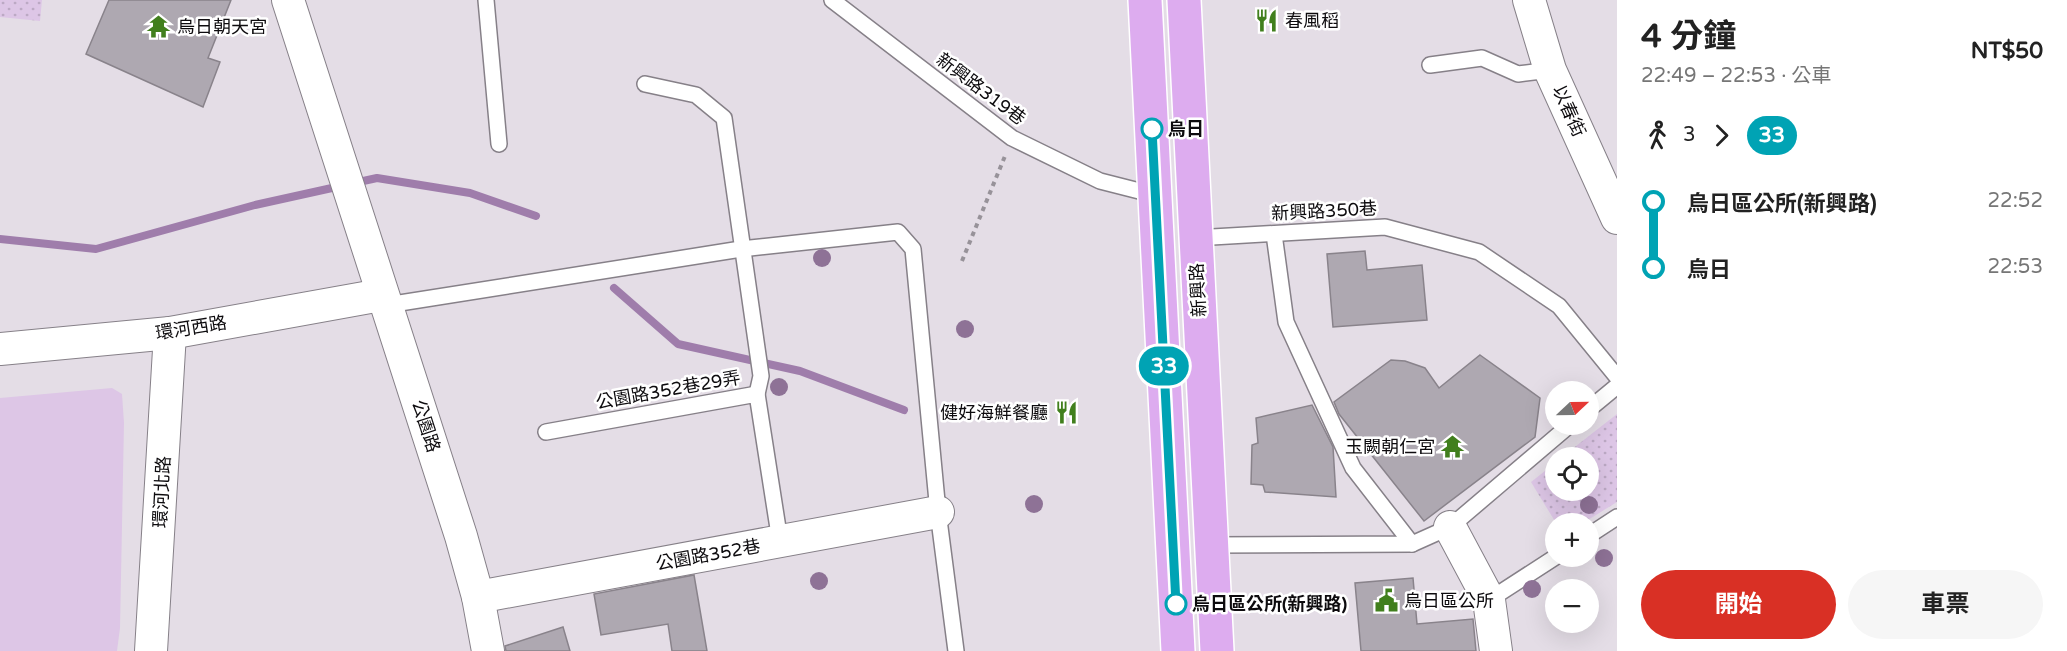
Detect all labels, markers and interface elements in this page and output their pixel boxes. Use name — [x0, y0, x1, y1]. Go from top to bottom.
restaurant icon: 春風稻 — [1254, 8, 1280, 34]
place label: 春風稻 — [1285, 10, 1339, 32]
temple icon: 烏日朝天宮 — [146, 14, 172, 40]
place label: 烏日朝天宮 — [177, 16, 267, 38]
text: 4 分鐘 — [1641, 17, 1736, 56]
text: NT$50 — [1971, 38, 2043, 64]
street label: 新興路319巷 — [932, 48, 1030, 130]
text: 22:49 – 22:53 · 公車 — [1641, 64, 1832, 88]
street label: 以春街 — [1548, 82, 1590, 140]
marker: 烏日 — [1141, 118, 1163, 140]
place label: 烏日 — [1168, 118, 1204, 140]
icon: walk — [1641, 119, 1674, 152]
icon: forward — [1705, 119, 1738, 152]
text: 3 — [1683, 123, 1696, 147]
text: 33 — [1759, 123, 1785, 148]
text: 22:52 — [1988, 189, 2043, 213]
text: 烏日區公所(新興路) — [1687, 191, 1877, 217]
street label: 新興路350巷 — [1271, 197, 1377, 225]
text: 22:53 — [1988, 255, 2043, 279]
text: 烏日 — [1687, 257, 1731, 283]
street label: 新興路 — [1186, 262, 1210, 318]
street label: 環河西路 — [154, 312, 228, 344]
line badge: 33 — [1137, 346, 1191, 386]
text: 33 — [1151, 354, 1177, 379]
street label: 公園路352巷29弄 — [594, 366, 742, 414]
north arrow — [1545, 381, 1599, 435]
map controls — [1545, 381, 1599, 633]
street label: 公園路 — [407, 397, 445, 455]
restaurant icon: 健好海鮮餐廳 — [1053, 400, 1079, 426]
place label: 健好海鮮餐廳 — [940, 402, 1048, 424]
temple icon: 玉闕朝仁宮 — [1440, 434, 1466, 460]
place label: 玉闕朝仁宮 — [1345, 436, 1435, 458]
button: locate — [1545, 447, 1599, 501]
street label: 環河北路 — [149, 455, 175, 529]
button: + — [1545, 513, 1599, 567]
street label: 公園路352巷 — [654, 535, 762, 575]
button: 開始 — [1641, 570, 1836, 639]
button: 車票 — [1848, 570, 2043, 639]
button: − — [1545, 579, 1599, 633]
public building icon: 烏日區公所 — [1373, 588, 1399, 614]
place label: 烏日區公所 — [1404, 590, 1494, 612]
marker: 烏日區公所(新興路) — [1165, 593, 1187, 615]
place label: 烏日區公所(新興路) — [1192, 593, 1348, 615]

